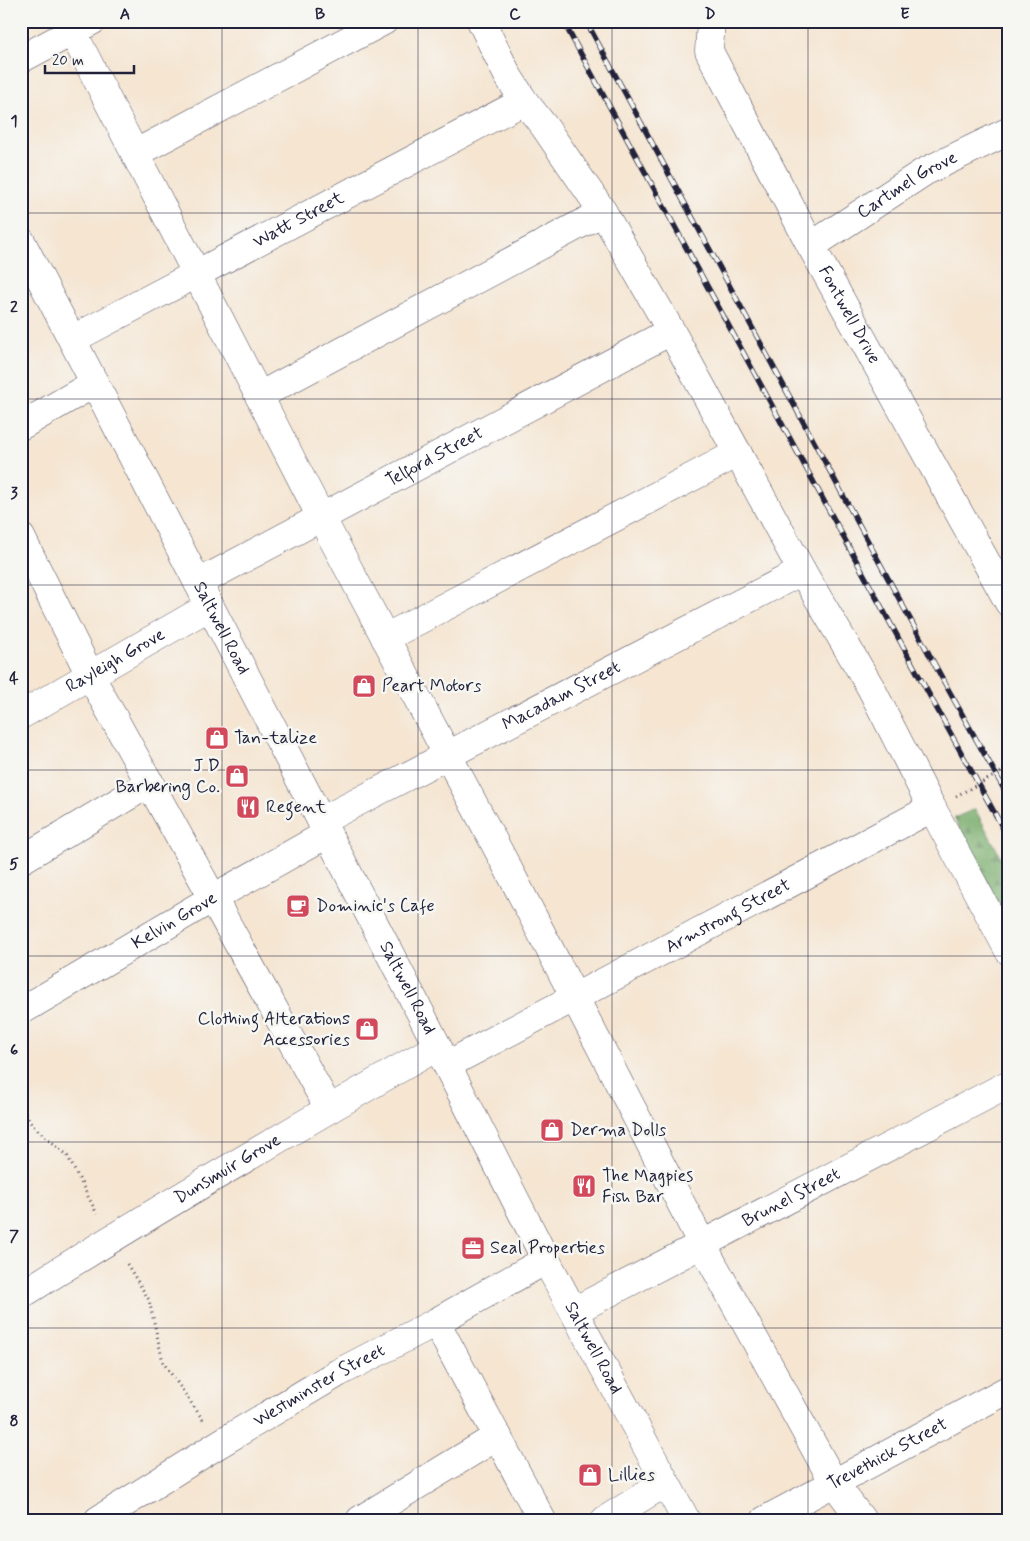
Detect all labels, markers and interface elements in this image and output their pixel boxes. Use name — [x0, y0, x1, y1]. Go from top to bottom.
text: A — [120, 4, 130, 25]
text: B — [315, 4, 325, 25]
text: C — [509, 4, 521, 25]
text: D — [704, 4, 716, 25]
text: E — [900, 4, 910, 25]
scale bar — [45, 42, 134, 74]
text: 20 m — [52, 51, 84, 71]
text: 1 — [10, 111, 18, 132]
street label: Cartmel Grove — [852, 146, 961, 225]
street label: Watt Street — [249, 186, 349, 254]
street label: Fontwell Drive — [812, 262, 886, 368]
text: 2 — [10, 297, 18, 318]
street label: Telford Street — [381, 421, 488, 493]
text: 3 — [10, 483, 18, 504]
street label: Saltwell Road — [187, 578, 255, 679]
street label: Rayleigh Grove — [61, 622, 170, 699]
street label: Macadam Street — [498, 655, 625, 737]
text: 4 — [9, 668, 19, 689]
shop icon: Peart Motors — [351, 673, 377, 699]
place label: Peart Motors — [382, 674, 481, 698]
shop icon: Tan-talize — [204, 725, 230, 751]
place label: Tan-talize — [234, 726, 317, 750]
place label: J D Barbering Co. — [115, 754, 220, 800]
shop icon: J D Barbering Co. — [224, 763, 250, 789]
restaurant icon: Regent — [235, 794, 261, 820]
place label: Regent — [266, 795, 326, 821]
text: 5 — [9, 854, 19, 875]
street label: Armstrong Street — [661, 873, 795, 959]
street label: Kelvin Grove — [127, 886, 222, 955]
cafe icon: Dominic's Cafe — [285, 893, 311, 919]
place label: Dominic's Cafe — [316, 894, 435, 918]
street label: Saltwell Road — [373, 937, 441, 1039]
place label: Clothing Alterations Accessories — [197, 1007, 350, 1052]
shop icon: Clothing Alterations Accessories — [354, 1016, 380, 1042]
text: 6 — [10, 1040, 18, 1061]
shop icon: Derma Dolls — [539, 1117, 565, 1143]
place label: Derma Dolls — [570, 1118, 666, 1142]
street label: Dunsmuir Grove — [170, 1128, 285, 1210]
street label: Brunel Street — [738, 1162, 845, 1233]
place label: The Magpies Fish Bar — [602, 1164, 693, 1209]
restaurant icon: The Magpies Fish Bar — [571, 1173, 597, 1199]
text: 7 — [9, 1226, 19, 1247]
office icon: Seal Properties — [460, 1235, 486, 1261]
place label: Seal Properties — [490, 1236, 605, 1260]
street label: Saltwell Road — [559, 1297, 628, 1398]
street label: Westminster Street — [249, 1339, 389, 1433]
text: 8 — [9, 1411, 19, 1432]
street label: Trevethick Street — [823, 1412, 952, 1496]
shop icon: Lillies — [577, 1462, 603, 1488]
place label: Lillies — [608, 1463, 655, 1487]

